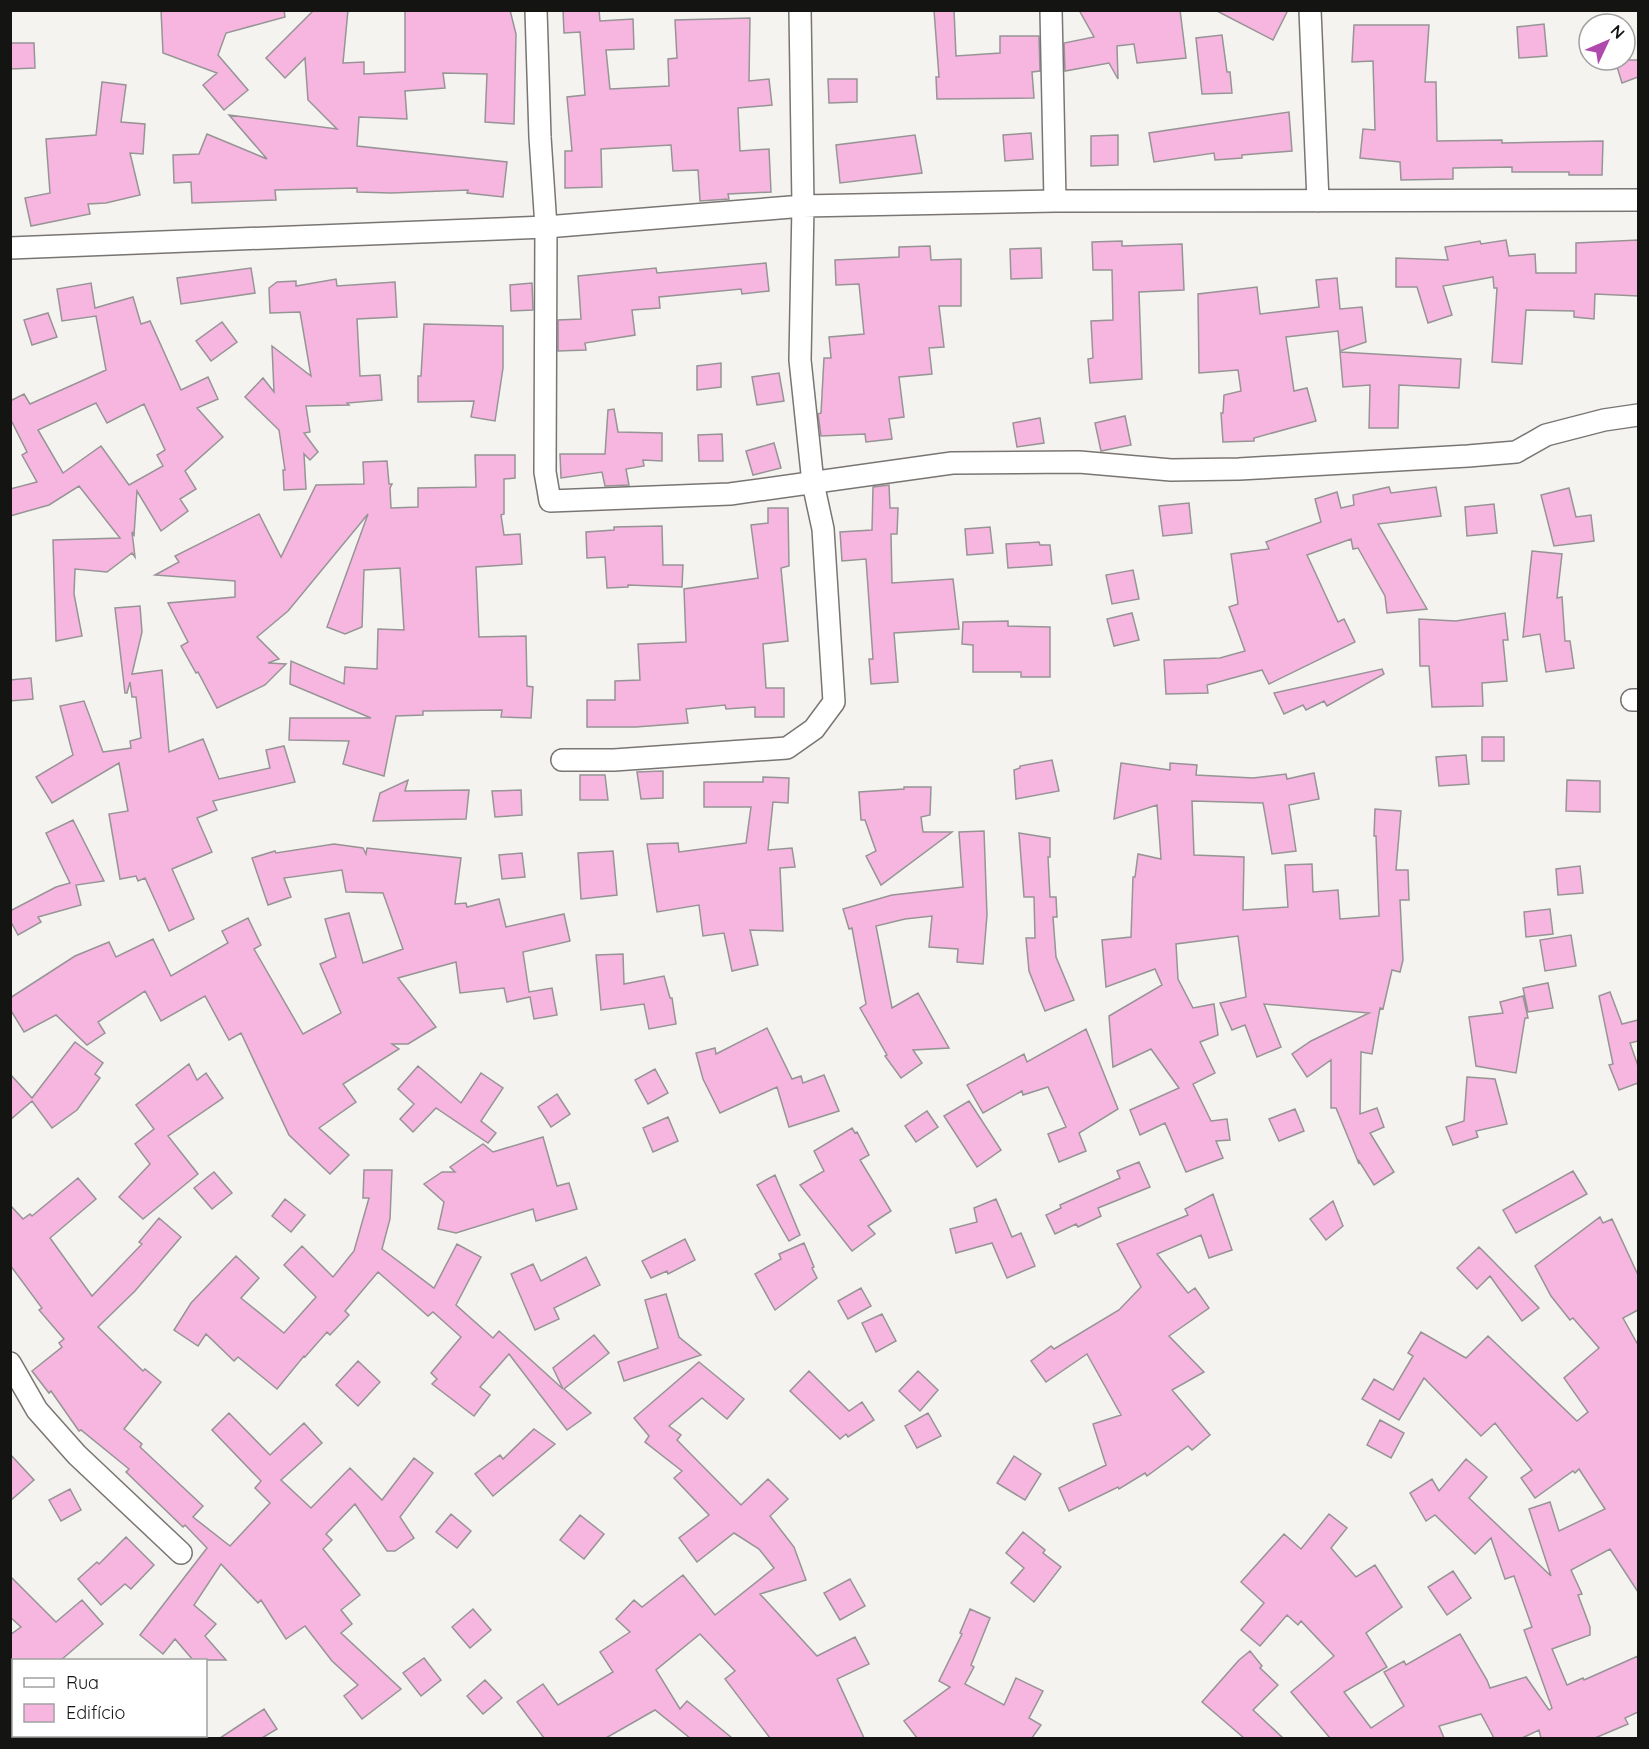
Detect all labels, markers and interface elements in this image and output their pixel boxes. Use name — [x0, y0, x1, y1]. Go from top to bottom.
north arrow — [1577, 12, 1637, 72]
text: N — [1607, 20, 1629, 43]
legend — [12, 1659, 207, 1737]
text: Rua — [66, 1671, 99, 1694]
text: Edifício — [66, 1701, 125, 1724]

